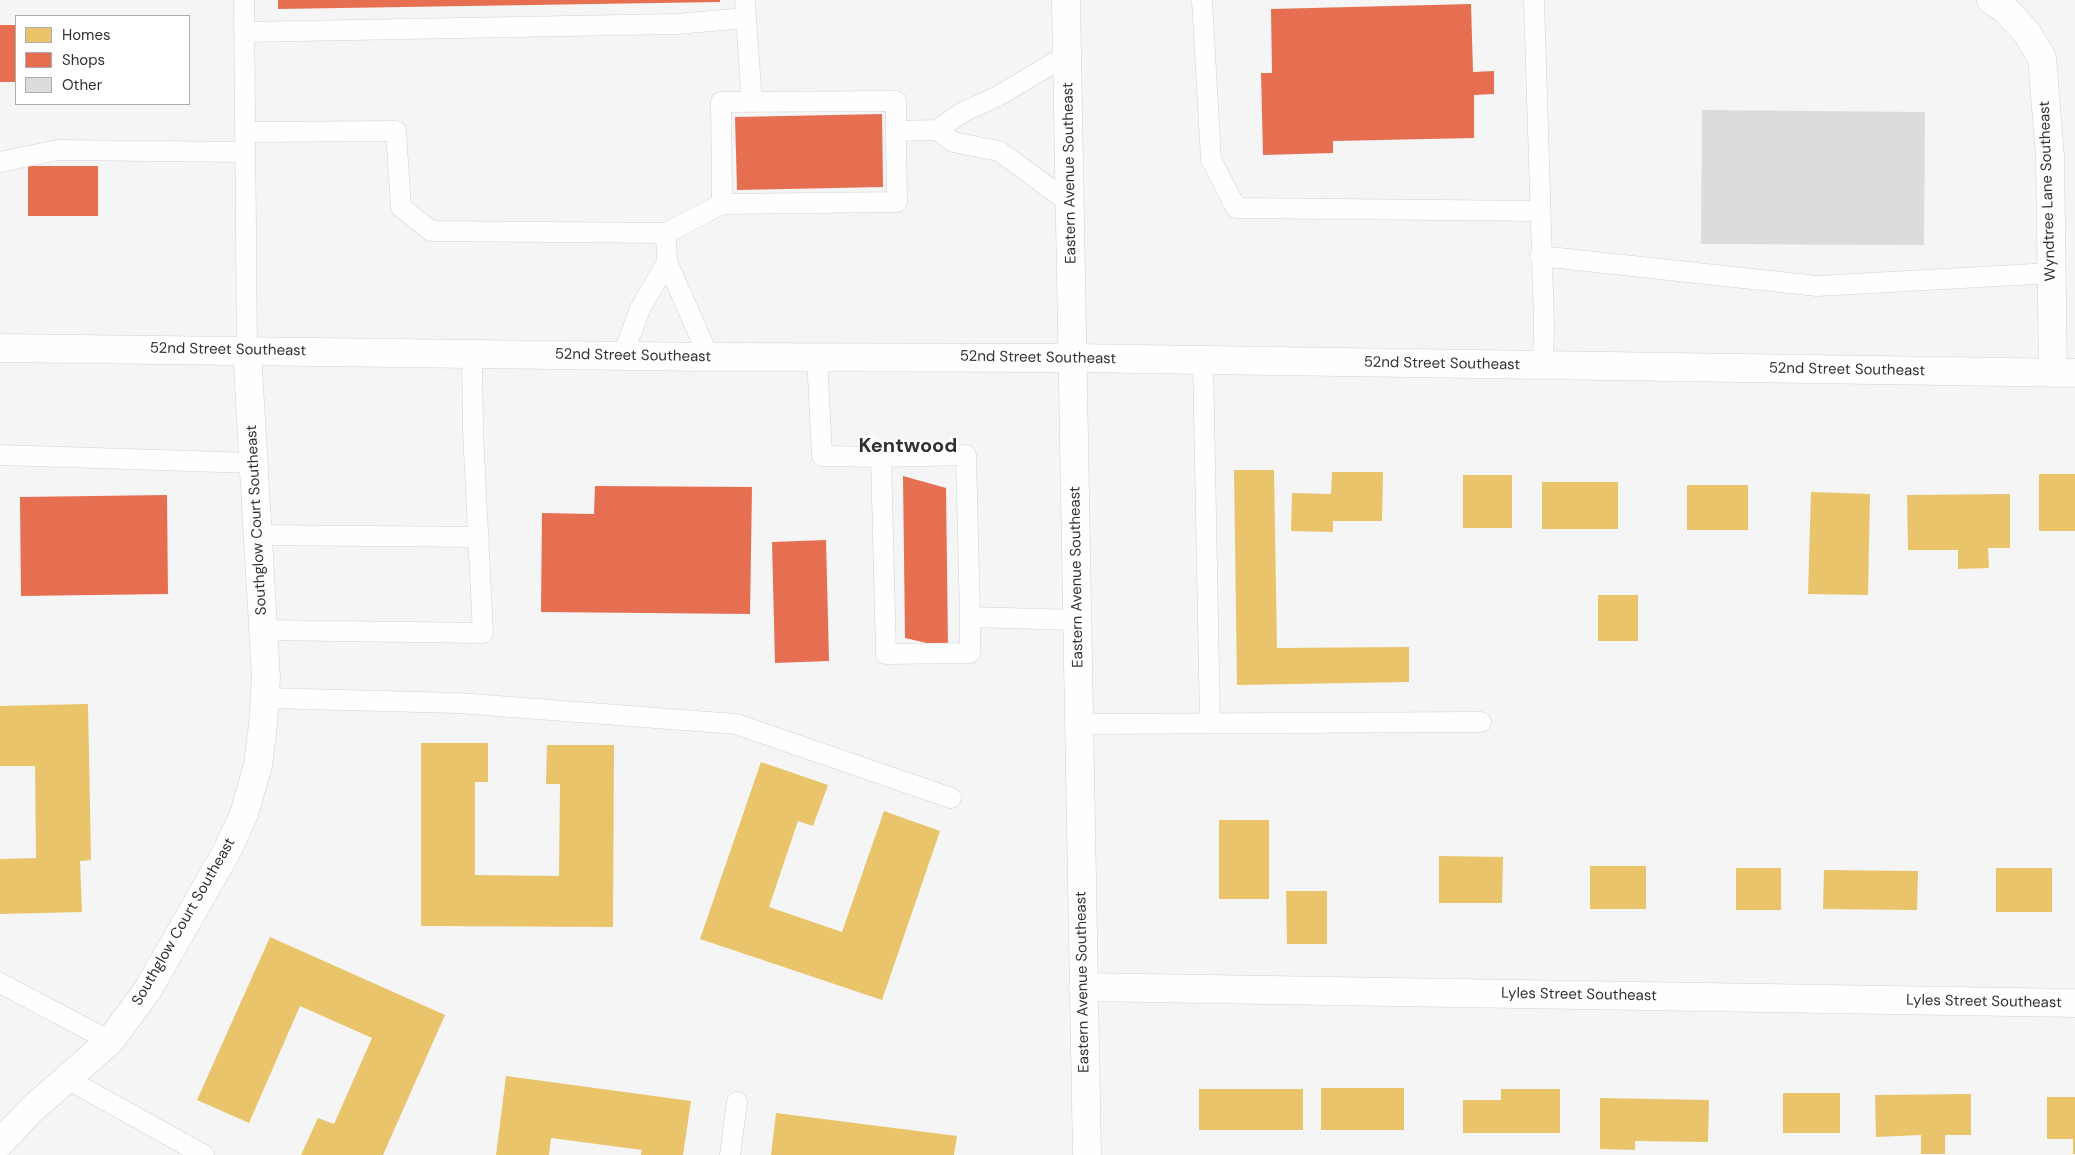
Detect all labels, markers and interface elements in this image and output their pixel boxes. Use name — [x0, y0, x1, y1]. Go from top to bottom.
legend — [15, 15, 190, 105]
text: Homes — [62, 25, 111, 45]
text: Shops — [62, 50, 105, 70]
text: Other — [62, 75, 102, 95]
street label: Eastern Avenue Southeast — [1059, 82, 1081, 264]
street label: Wyndtree Lane Southeast — [2036, 100, 2060, 282]
street label: 52nd Street Southeast — [150, 340, 306, 360]
street label: 52nd Street Southeast — [555, 346, 711, 366]
street label: 52nd Street Southeast — [960, 348, 1116, 368]
street label: 52nd Street Southeast — [1364, 354, 1520, 374]
street label: 52nd Street Southeast — [1769, 360, 1925, 380]
street label: Southglow Court Southeast — [243, 424, 271, 616]
district label: Kentwood — [859, 435, 957, 459]
street label: Eastern Avenue Southeast — [1066, 486, 1088, 668]
street label: Southglow Court Southeast — [129, 835, 239, 1009]
street label: Eastern Avenue Southeast — [1072, 891, 1094, 1073]
street label: Lyles Street Southeast — [1501, 985, 1657, 1005]
street label: Lyles Street Southeast — [1906, 992, 2062, 1012]

